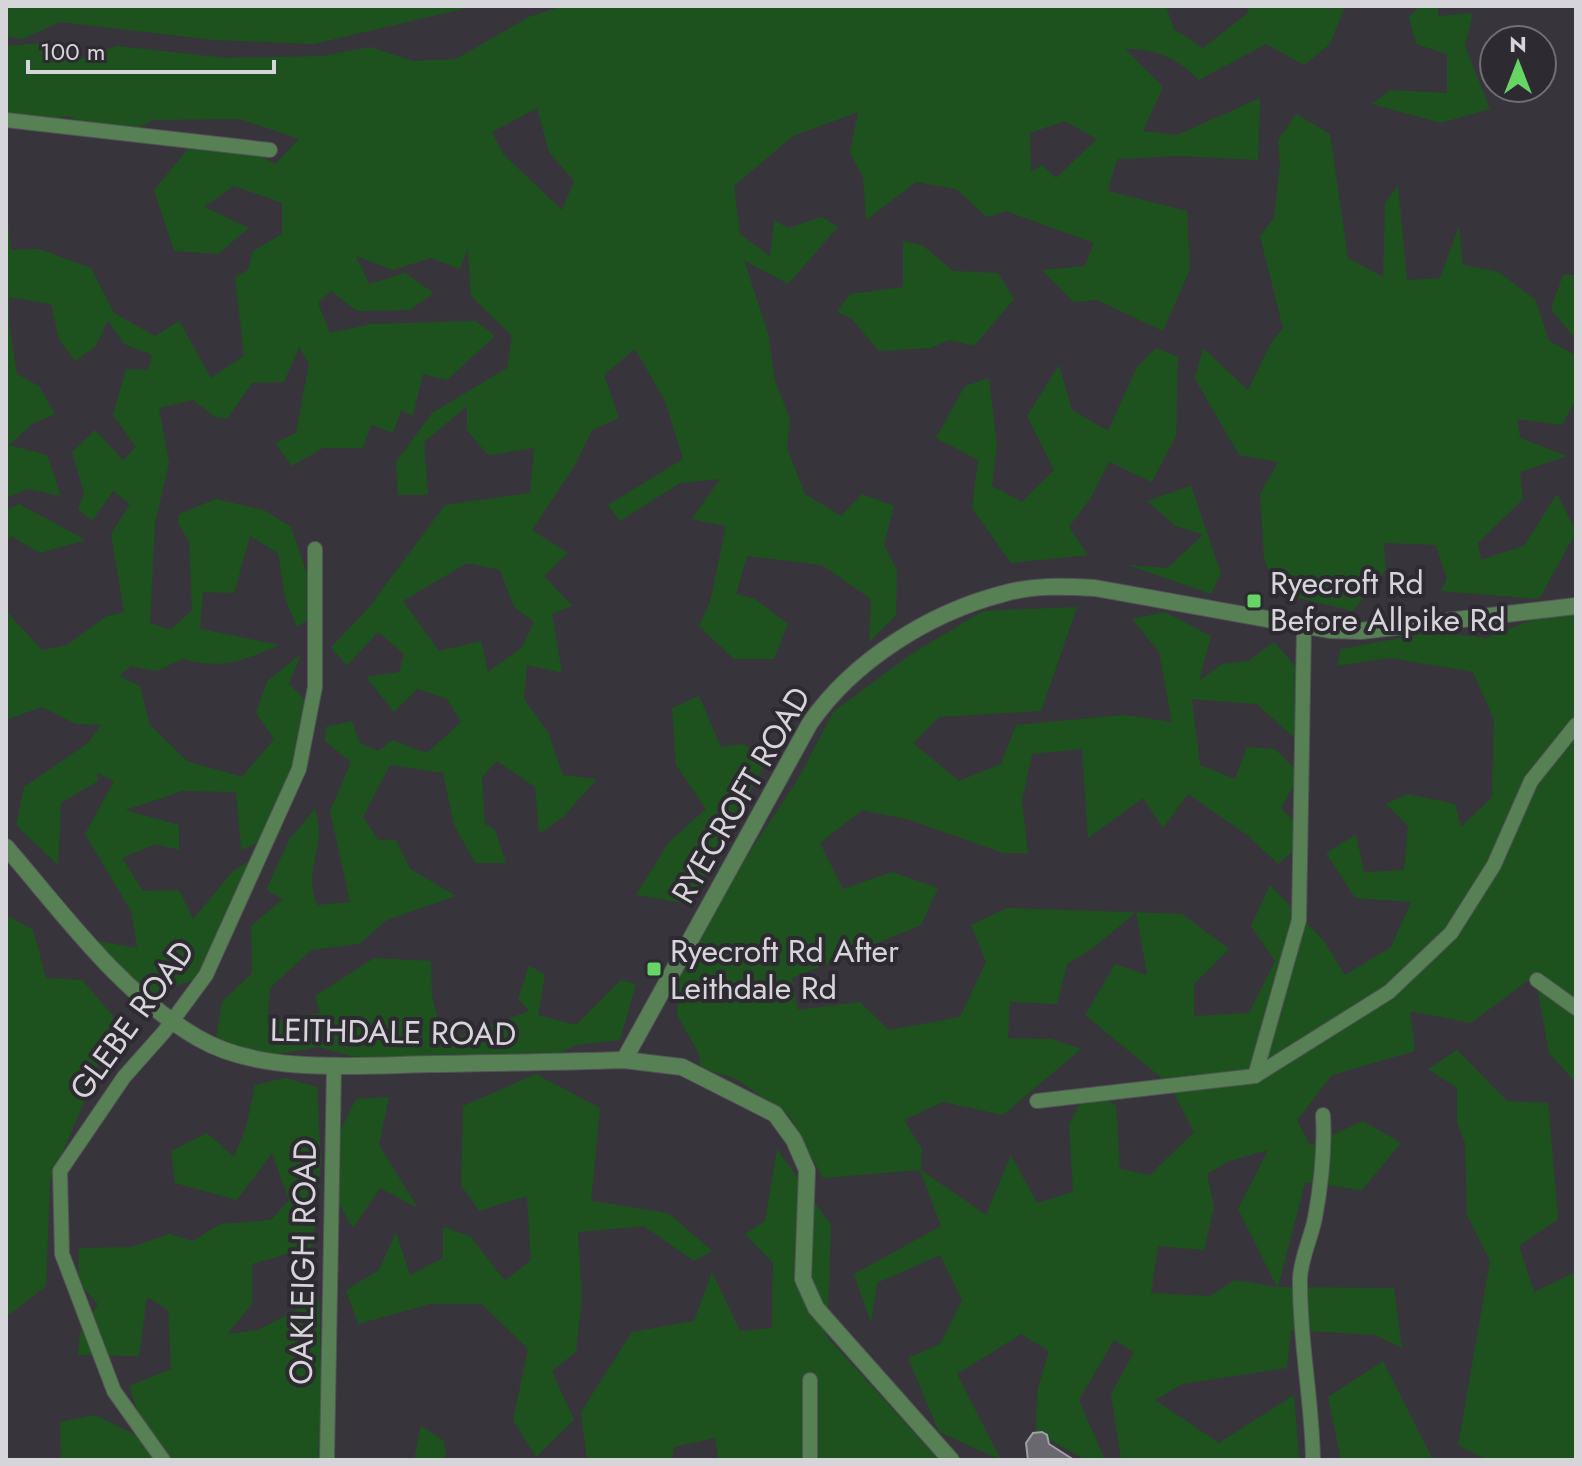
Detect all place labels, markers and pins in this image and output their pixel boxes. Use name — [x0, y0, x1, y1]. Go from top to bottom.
place label: Ryecroft Rd Before Allpike Rd — [1270, 560, 1506, 643]
marker: Ryecroft Rd Before Allpike Rd — [1245, 592, 1263, 610]
place label: Ryecroft Rd After Leithdale Rd — [670, 928, 899, 1011]
marker: Ryecroft Rd After Leithdale Rd — [645, 960, 663, 978]

